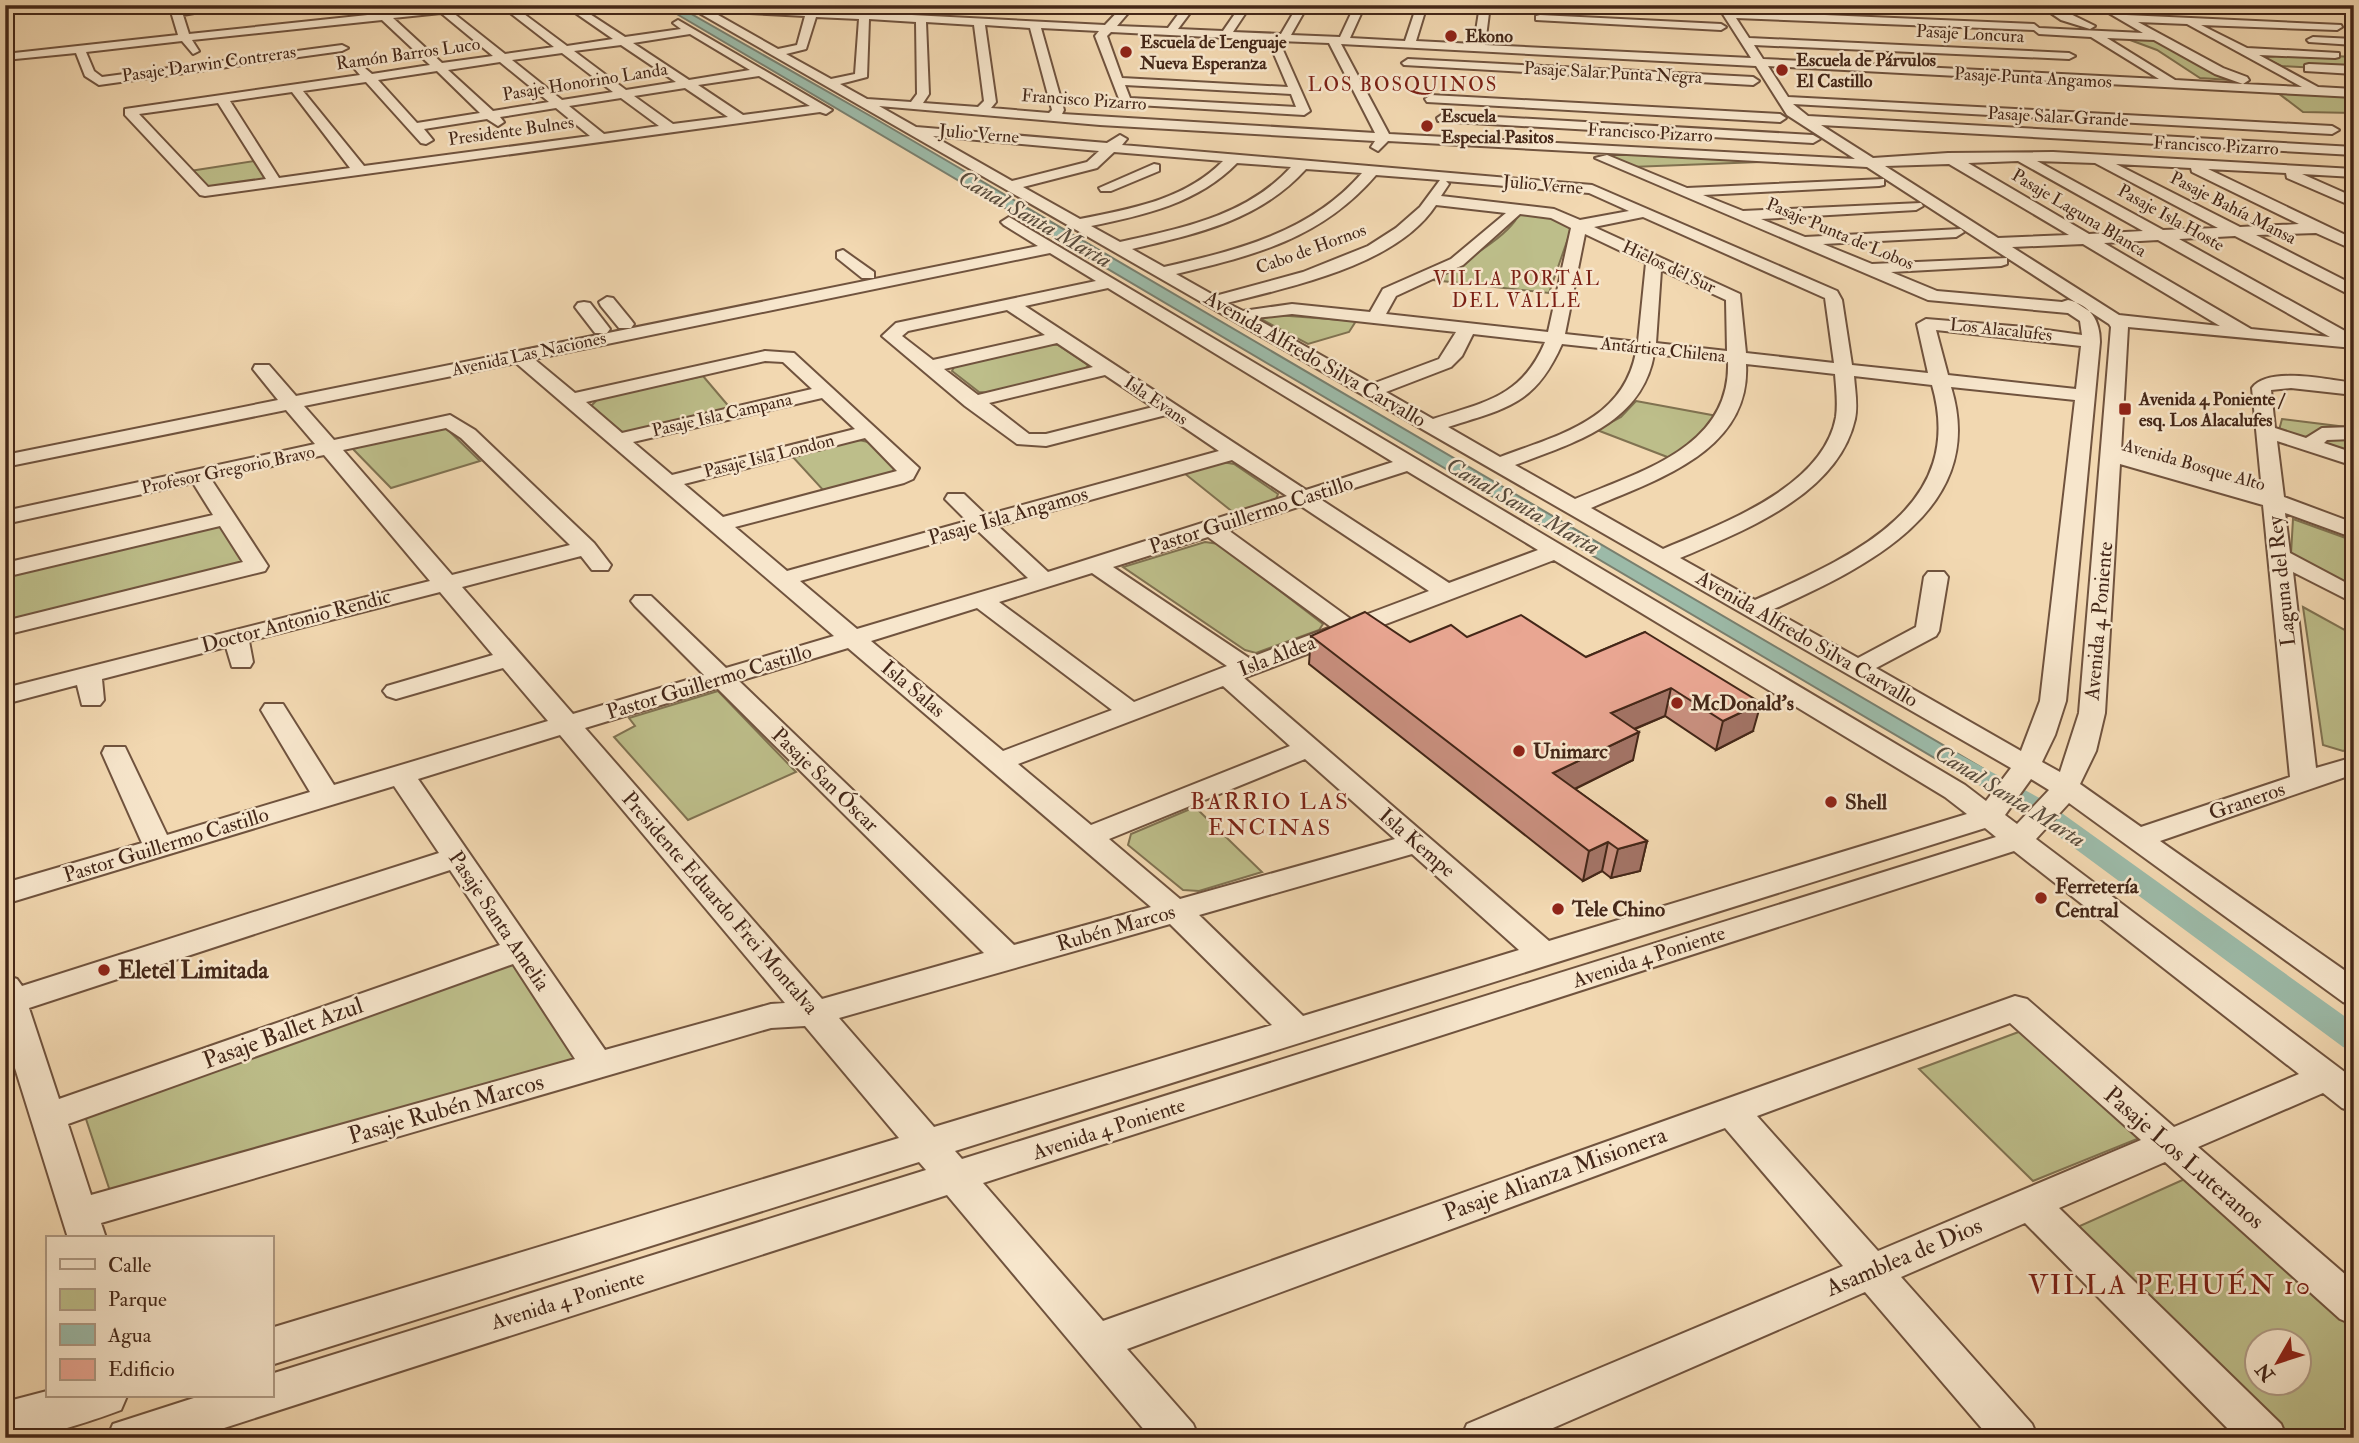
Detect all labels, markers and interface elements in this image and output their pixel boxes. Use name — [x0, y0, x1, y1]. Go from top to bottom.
street label: Pasaje Loncura — [1915, 20, 2025, 48]
place label: Ekono — [1465, 25, 1513, 48]
marker: Ekono — [1443, 28, 1459, 44]
place label: Escuela de Lenguaje Nueva Esperanza — [1139, 31, 1287, 75]
street label: Ramón Barros Luco — [334, 32, 482, 75]
street label: Pasaje Darwin Contreras — [120, 40, 298, 88]
marker: Escuela de Lenguaje Nueva Esperanza — [1118, 44, 1134, 60]
place label: Escuela de Párvulos El Castillo — [1796, 49, 1936, 93]
street label: Pasaje Salar Punta Negra — [1523, 57, 1703, 89]
street label: Pasaje Honorino Landa — [501, 58, 670, 106]
marker: Escuela de Párvulos El Castillo — [1774, 62, 1790, 78]
street label: Pasaje Punta Angamos — [1953, 62, 2113, 94]
district label: LOS BOSQUINOS — [1308, 73, 1498, 97]
street label: Francisco Pizarro — [1021, 84, 1148, 116]
street label: Pasaje Salar Grande — [1987, 102, 2130, 132]
place label: Escuela Especial Pasitos — [1441, 105, 1554, 149]
street label: Presidente Bulnes — [447, 111, 575, 151]
marker: Escuela Especial Pasitos — [1419, 118, 1435, 134]
street label: Francisco Pizarro — [1587, 118, 1714, 148]
street label: Julio Verne — [937, 119, 1020, 149]
street label: Francisco Pizarro — [2153, 131, 2280, 161]
water label: Canal Santa Marta — [953, 163, 1117, 275]
street label: Pasaje Laguna Blanca — [2007, 164, 2151, 263]
street label: Pasaje Bahía Mansa — [2166, 166, 2301, 250]
street label: Julio Verne — [1501, 170, 1584, 200]
street label: Pasaje Isla Hoste — [2114, 179, 2229, 257]
street label: Pasaje Punta de Lobos — [1763, 193, 1917, 275]
street label: Cabo de Hornos — [1253, 218, 1369, 280]
street label: Hielos del Sur — [1618, 235, 1720, 299]
district label: VILLA PORTAL DEL VALLE — [1433, 267, 1601, 313]
street label: Avenida Alfredo Silva Carvallo — [1198, 284, 1431, 434]
street label: Los Alacalufes — [1949, 313, 2053, 347]
street label: Avenida Las Naciones — [449, 326, 608, 382]
street label: Antártica Chilena — [1598, 332, 1727, 368]
street label: Isla Evans — [1120, 371, 1192, 431]
street label: Pasaje Isla Campana — [650, 388, 795, 442]
place label: Avenida 4 Poniente / esq. Los Alacalufes — [2138, 388, 2286, 432]
marker: Avenida 4 Poniente / esq. Los Alacalufes — [2117, 401, 2133, 417]
street label: Pasaje Isla London — [701, 429, 837, 483]
street label: Avenida Bosque Alto — [2119, 433, 2268, 496]
street label: Profesor Gregorio Bravo — [139, 440, 317, 500]
water label: Canal Santa Marta — [1441, 450, 1605, 562]
street label: Pastor Guillermo Castillo — [1145, 469, 1357, 561]
street label: Pasaje Isla Angamos — [925, 480, 1091, 552]
street label: Laguna del Rey — [2262, 514, 2302, 648]
street label: Avenida 4 Poniente — [2079, 540, 2119, 702]
street label: Avenida Alfredo Silva Carvallo — [1690, 564, 1923, 714]
street label: Doctor Antonio Rendic — [198, 583, 394, 659]
street label: Isla Aldea — [1235, 629, 1320, 683]
street label: Pastor Guillermo Castillo — [603, 638, 815, 726]
street label: Isla Salas — [875, 654, 951, 724]
place label: McDonald's — [1690, 690, 1794, 717]
marker: McDonald's — [1669, 695, 1685, 711]
street label: Pasaje San Óscar — [766, 722, 885, 838]
place label: Unimarc — [1533, 738, 1608, 765]
water label: Canal Santa Marta — [1929, 738, 2091, 854]
marker: Unimarc — [1511, 743, 1527, 759]
street label: Graneros — [2205, 775, 2289, 827]
street label: Presidente Eduardo Frei Montalva — [616, 786, 825, 1020]
district label: BARRIO LAS ENCINAS — [1190, 787, 1350, 842]
place label: Shell — [1845, 789, 1888, 816]
marker: Shell — [1823, 794, 1839, 810]
street label: Pastor Guillermo Castillo — [60, 801, 272, 889]
street label: Isla Kempe — [1373, 802, 1461, 884]
street label: Pasaje Santa Amelia — [442, 846, 556, 996]
place label: Ferretería Central — [2055, 873, 2140, 924]
marker: Ferretería Central — [2033, 890, 2049, 906]
place label: Tele Chino — [1571, 896, 1665, 923]
street label: Rubén Marcos — [1054, 898, 1178, 958]
marker: Tele Chino — [1550, 901, 1566, 917]
street label: Avenida 4 Poniente — [1568, 920, 1729, 995]
place label: Eletel Limitada — [118, 955, 269, 986]
marker: Eletel Limitada — [96, 962, 112, 978]
street label: Pasaje Ballet Azul — [199, 990, 367, 1076]
street label: Pasaje Rubén Marcos — [345, 1066, 547, 1152]
street label: Pasaje Los Luteranos — [2097, 1080, 2271, 1236]
street label: Avenida 4 Poniente — [1028, 1092, 1189, 1167]
street label: Pasaje Alianza Misionera — [1439, 1119, 1672, 1229]
street label: Asamblea de Dios — [1820, 1210, 1987, 1304]
legend — [46, 1236, 273, 1398]
text: Calle — [108, 1252, 152, 1279]
street label: Avenida 4 Poniente — [487, 1264, 648, 1336]
district label: VILLA PEHUÉN 10 — [2028, 1268, 2312, 1303]
text: Parque — [108, 1286, 167, 1313]
text: Agua — [107, 1322, 152, 1349]
north arrow — [2244, 1328, 2314, 1398]
text: Edificio — [108, 1356, 175, 1383]
text: N — [2250, 1357, 2281, 1387]

